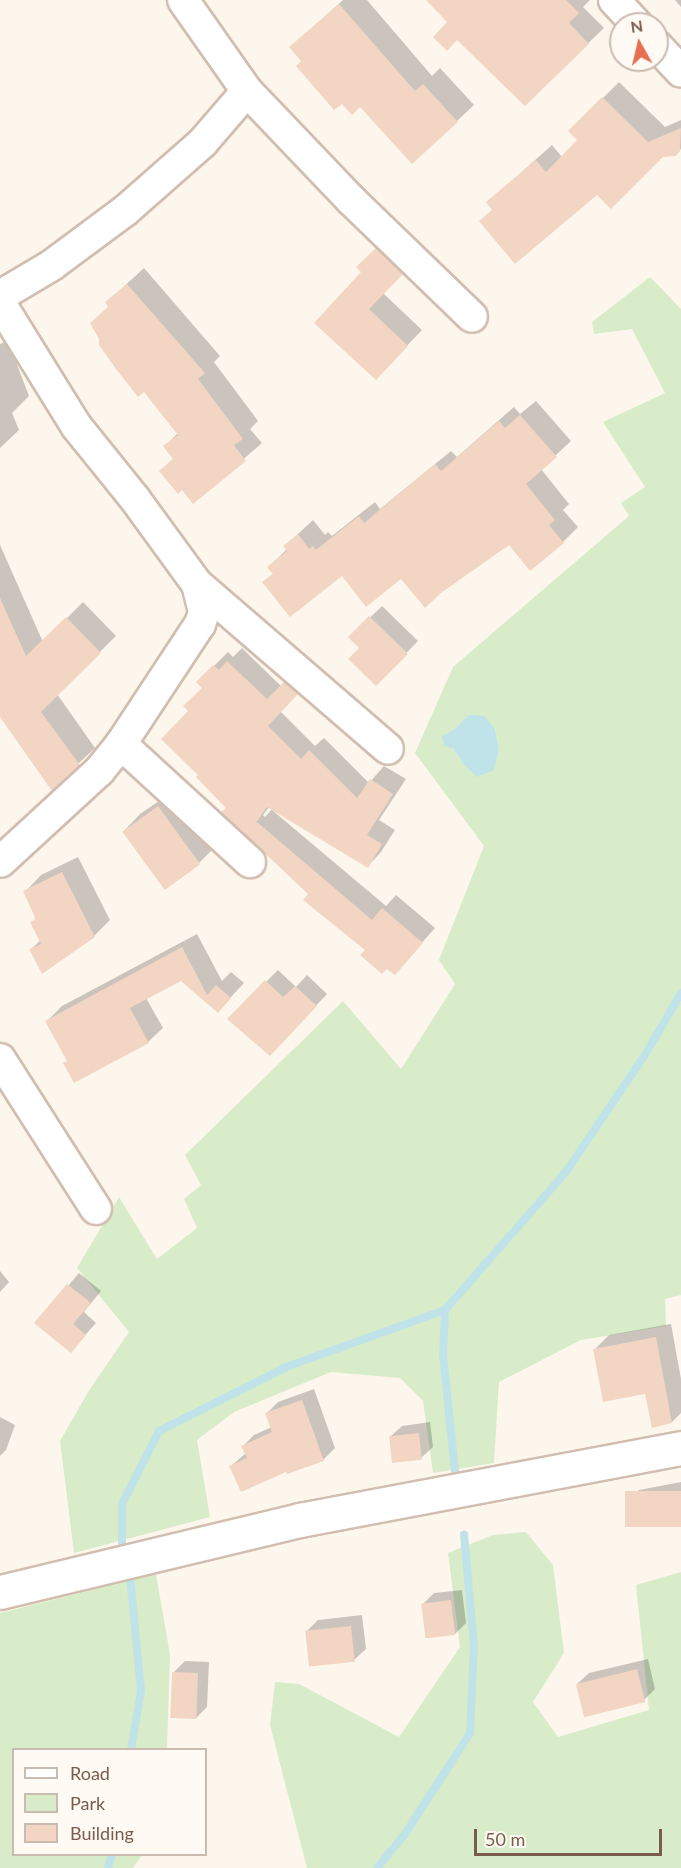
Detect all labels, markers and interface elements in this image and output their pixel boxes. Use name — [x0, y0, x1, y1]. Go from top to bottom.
north arrow — [609, 12, 669, 72]
text: N — [629, 15, 644, 36]
legend — [12, 1748, 207, 1856]
text: Road — [70, 1762, 110, 1784]
text: Park — [70, 1792, 105, 1814]
scale bar — [477, 1817, 664, 1855]
text: Building — [70, 1822, 134, 1844]
text: 50 m — [485, 1828, 525, 1850]

